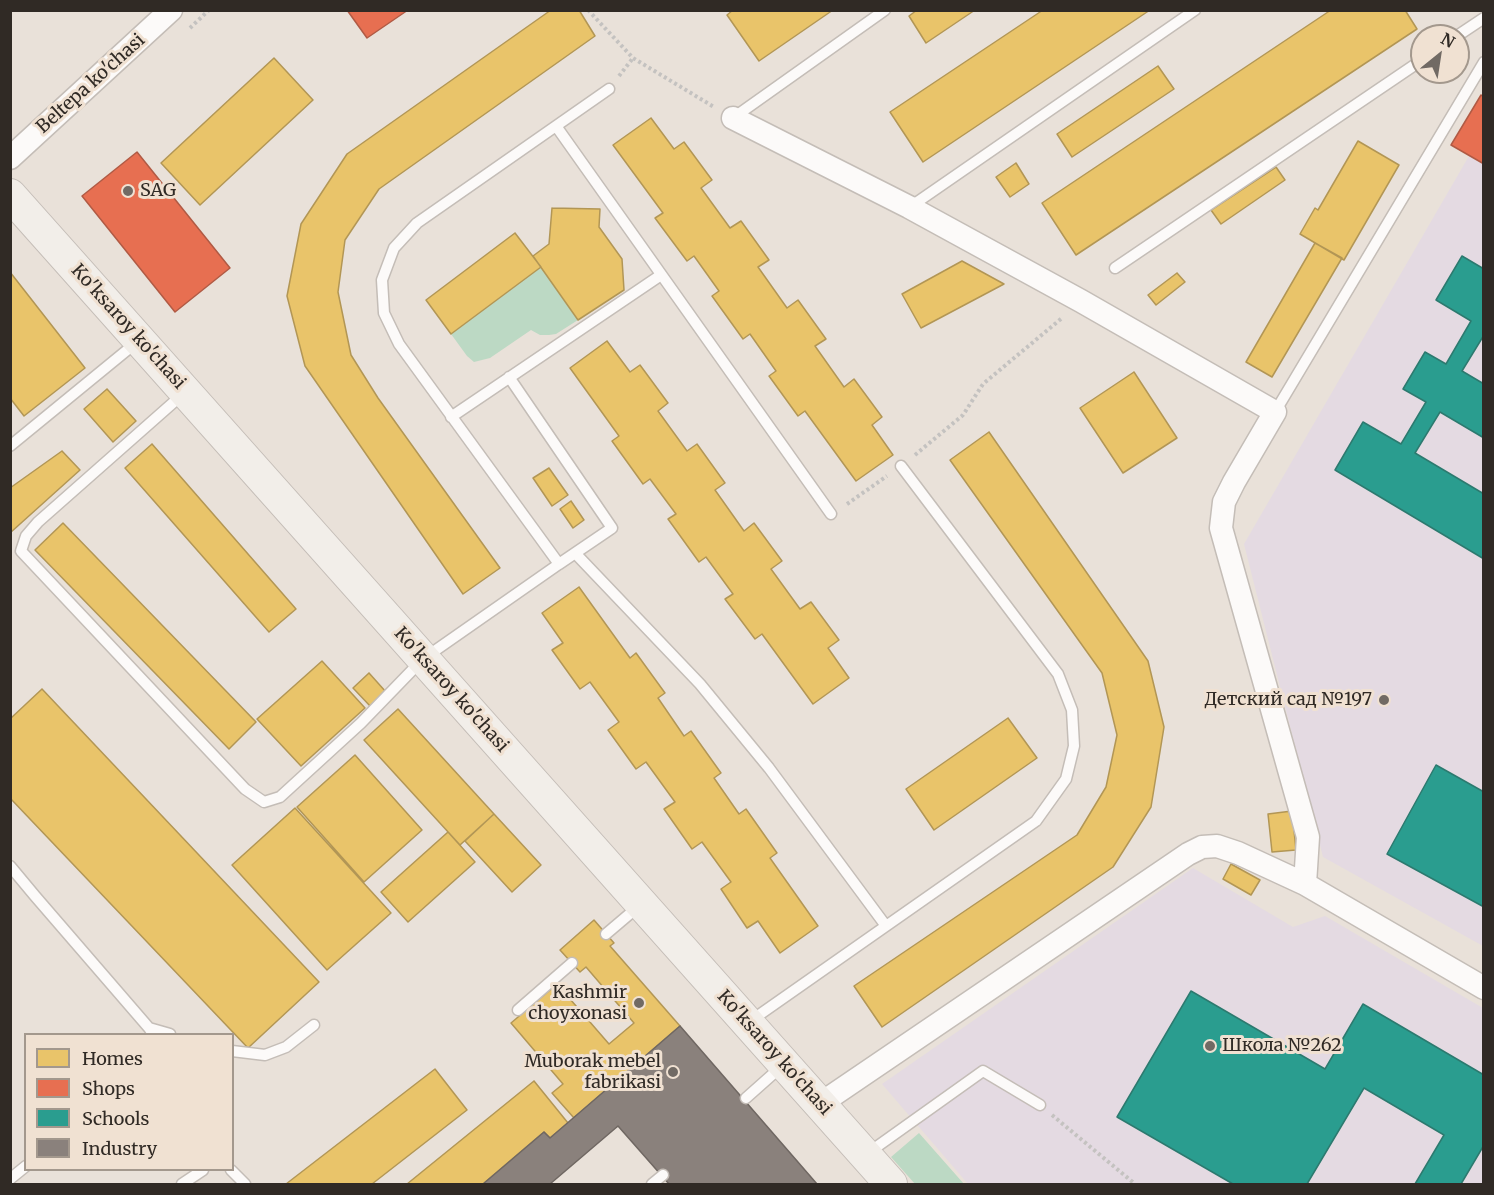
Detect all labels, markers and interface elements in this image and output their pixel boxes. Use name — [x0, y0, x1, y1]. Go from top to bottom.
north arrow — [1410, 24, 1470, 84]
text: N — [1438, 28, 1458, 52]
street label: Beltepa ko'chasi — [32, 30, 150, 138]
place label: SAG — [140, 180, 176, 202]
marker: SAG — [121, 184, 135, 198]
street label: Ko'ksaroy ko'chasi — [66, 260, 190, 394]
street label: Ko'ksaroy ko'chasi — [389, 623, 513, 757]
place label: Детский сад №197 — [1204, 689, 1372, 711]
marker: Детский сад №197 — [1377, 693, 1391, 707]
place label: Kashmir choyxonasi — [528, 982, 627, 1024]
street label: Ko'ksaroy ko'chasi — [712, 986, 836, 1120]
marker: Kashmir choyxonasi — [632, 996, 646, 1010]
legend — [24, 1033, 234, 1171]
place label: Школа №262 — [1222, 1035, 1342, 1057]
marker: Школа №262 — [1203, 1039, 1217, 1053]
text: Homes — [82, 1047, 143, 1070]
place label: Muborak mebel fabrikasi — [524, 1051, 661, 1094]
marker: Muborak mebel fabrikasi — [666, 1065, 680, 1079]
text: Shops — [82, 1077, 135, 1100]
text: Schools — [82, 1107, 149, 1130]
text: Industry — [82, 1137, 157, 1160]

